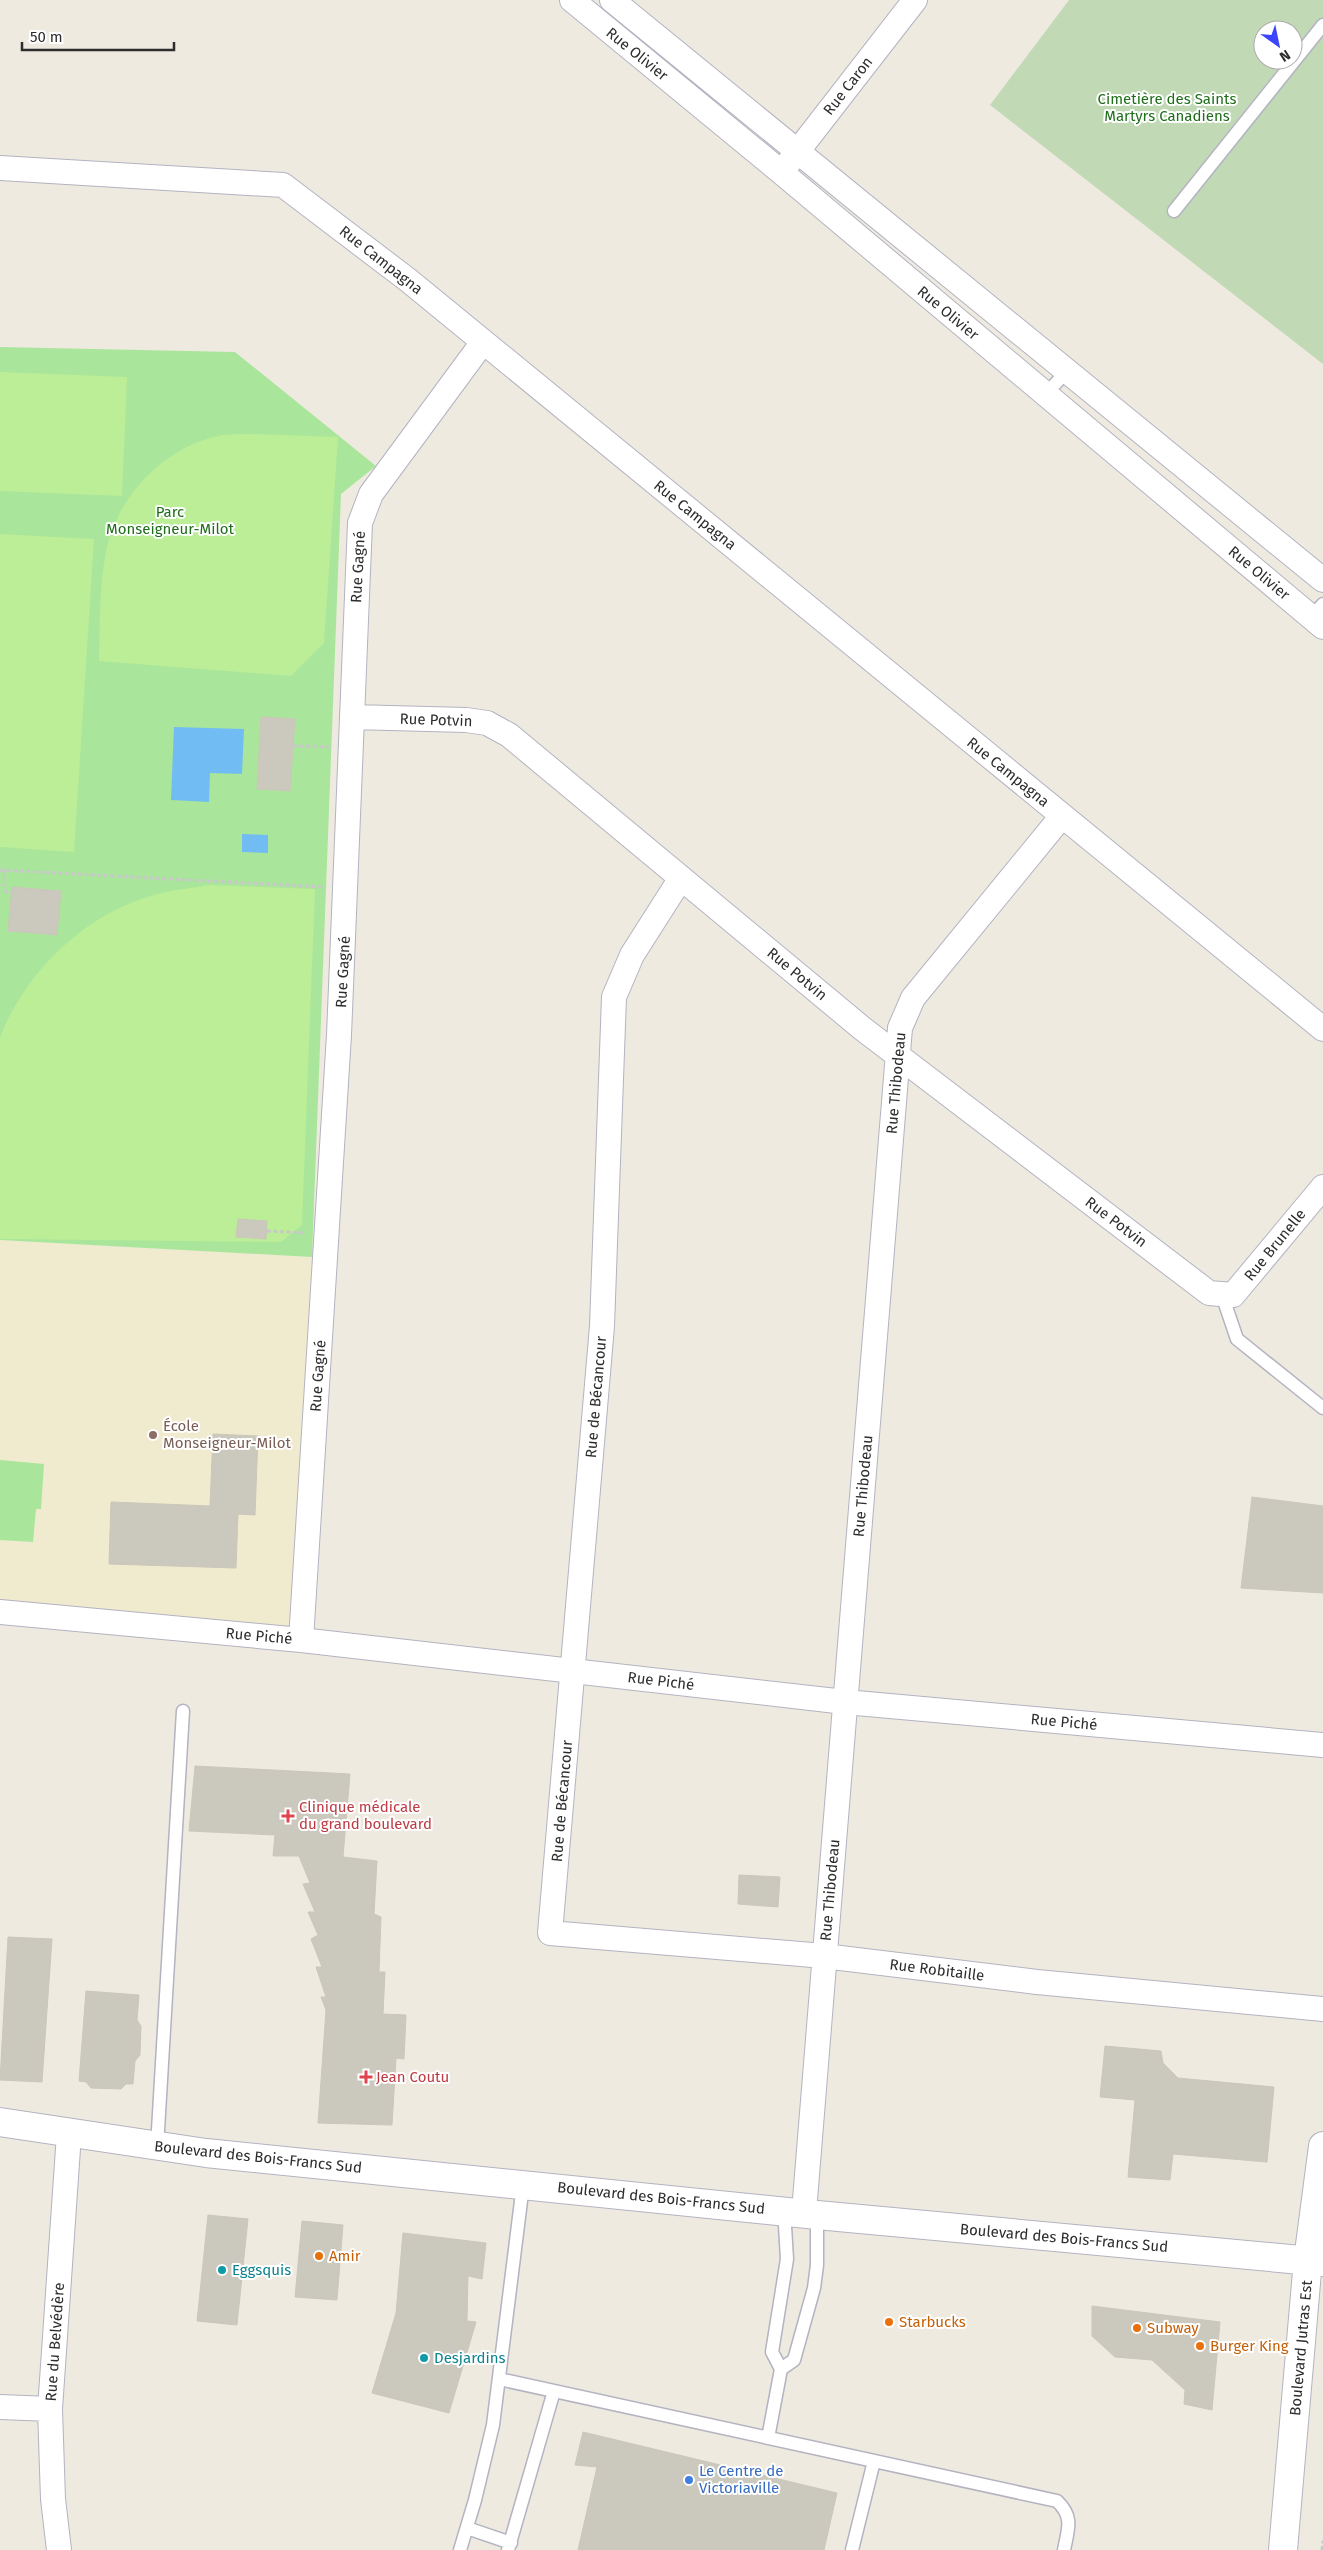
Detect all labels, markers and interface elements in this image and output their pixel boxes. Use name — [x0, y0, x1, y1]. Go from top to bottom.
scale bar — [22, 20, 175, 52]
north arrow — [1253, 20, 1303, 70]
street label: Rue Olivier — [602, 24, 672, 85]
text: 50 m — [30, 28, 63, 46]
text: N — [1276, 46, 1293, 65]
street label: Rue Caron — [820, 53, 876, 119]
park label: Cimetière des Saints Martyrs Canadiens — [1098, 90, 1236, 125]
street label: Rue Campagna — [336, 222, 426, 298]
street label: Rue Olivier — [914, 282, 982, 344]
street label: Rue Campagna — [650, 476, 740, 554]
park label: Parc Monseigneur-Milot — [106, 503, 235, 538]
street label: Rue Gagné — [347, 530, 369, 604]
street label: Rue Olivier — [1225, 542, 1293, 604]
street label: Rue Potvin — [399, 710, 473, 730]
street label: Rue Campagna — [963, 733, 1053, 811]
street label: Rue Gagné — [332, 935, 354, 1009]
street label: Rue Potvin — [763, 944, 831, 1004]
street label: Rue Thibodeau — [883, 1031, 909, 1135]
street label: Rue Potvin — [1082, 1193, 1150, 1251]
street label: Rue Brunelle — [1240, 1205, 1310, 1285]
street label: Rue de Bécancour — [582, 1335, 610, 1459]
street label: Rue Gagné — [307, 1339, 329, 1413]
place label: École Monseigneur-Milot — [163, 1417, 291, 1452]
marker: École Monseigneur-Milot — [147, 1429, 159, 1441]
street label: Rue Thibodeau — [850, 1434, 876, 1538]
street label: Rue Piché — [225, 1624, 293, 1648]
street label: Rue Piché — [627, 1668, 695, 1694]
street label: Rue Piché — [1030, 1710, 1098, 1734]
street label: Rue de Bécancour — [548, 1739, 576, 1863]
place label: Clinique médicale du grand boulevard — [299, 1798, 432, 1833]
marker: Clinique médicale du grand boulevard — [281, 1809, 295, 1823]
street label: Rue Thibodeau — [817, 1838, 843, 1942]
street label: Rue Robitaille — [889, 1955, 985, 1985]
place label: Jean Coutu — [376, 2068, 449, 2086]
marker: Jean Coutu — [360, 2071, 372, 2083]
street label: Boulevard des Bois-Francs Sud — [153, 2137, 363, 2177]
street label: Boulevard des Bois-Francs Sud — [556, 2178, 766, 2218]
street label: Boulevard des Bois-Francs Sud — [959, 2220, 1169, 2256]
place label: Amir — [329, 2247, 361, 2265]
marker: Amir — [313, 2250, 325, 2262]
place label: Eggsquis — [232, 2261, 291, 2279]
marker: Eggsquis — [216, 2264, 228, 2276]
street label: Boulevard Jutras Est — [1286, 2279, 1316, 2417]
street label: Rue du Belvédère — [42, 2282, 68, 2402]
place label: Starbucks — [899, 2313, 966, 2331]
marker: Starbucks — [883, 2316, 895, 2328]
place label: Subway — [1147, 2319, 1199, 2337]
marker: Subway — [1131, 2322, 1143, 2334]
place label: Burger King — [1210, 2337, 1289, 2355]
marker: Burger King — [1194, 2340, 1206, 2352]
place label: Desjardins — [434, 2349, 506, 2367]
marker: Desjardins — [418, 2352, 430, 2364]
place label: Le Centre de Victoriaville — [699, 2462, 783, 2497]
marker: Le Centre de Victoriaville — [683, 2474, 695, 2486]

